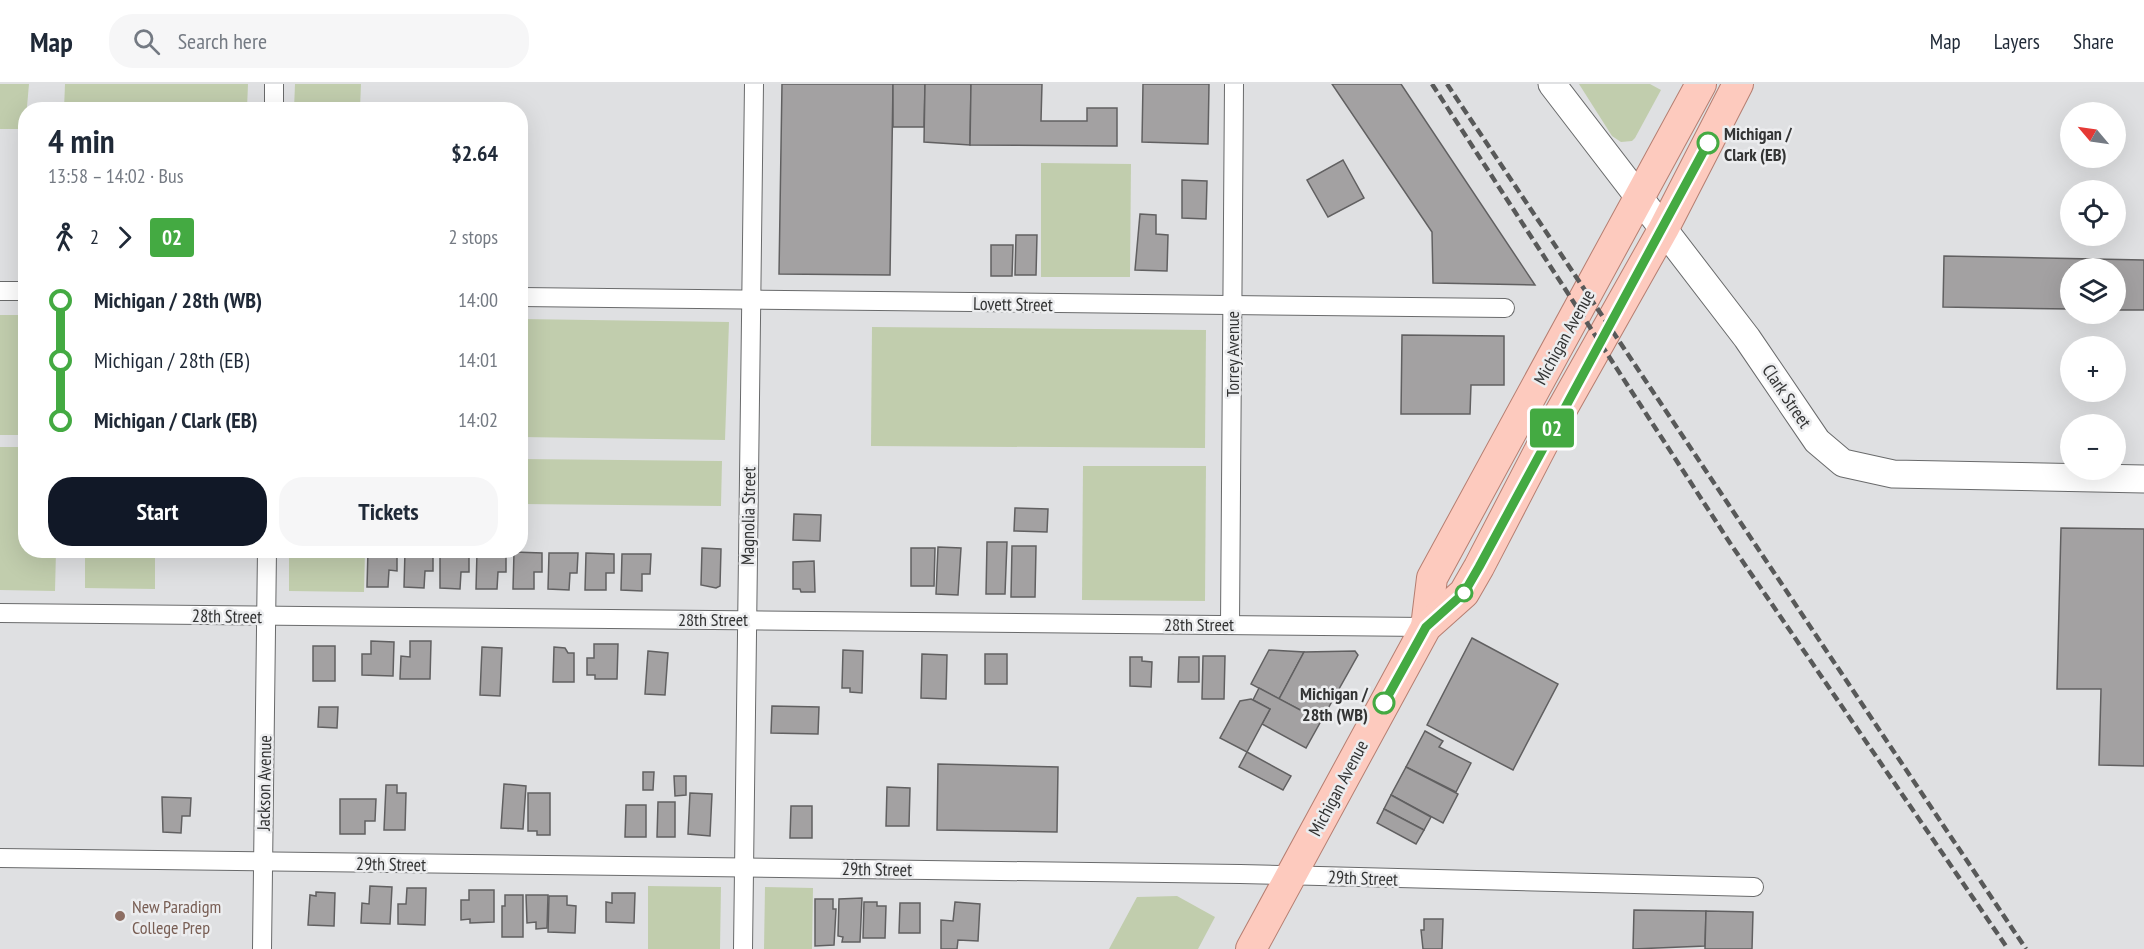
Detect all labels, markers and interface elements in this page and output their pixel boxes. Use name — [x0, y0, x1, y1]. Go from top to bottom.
search box — [109, 14, 529, 68]
text: Map — [30, 23, 73, 60]
icon: search — [130, 25, 163, 58]
text: Search here — [178, 27, 267, 55]
text: Map — [1930, 28, 1961, 55]
text: Layers — [1994, 28, 2040, 55]
text: Share — [2073, 28, 2114, 55]
north arrow — [2060, 102, 2126, 168]
map controls — [2060, 102, 2126, 480]
text: 4 min — [48, 119, 115, 162]
place label: Michigan / Clark (EB) — [1724, 122, 1793, 166]
marker: Michigan / Clark (EB) — [1697, 132, 1719, 154]
text: $2.64 — [451, 139, 498, 167]
text: 13:58 – 14:02 · Bus — [48, 163, 183, 189]
button: locate — [2060, 180, 2126, 246]
icon: walk — [48, 221, 81, 254]
icon: forward — [108, 221, 141, 254]
text: 2 — [90, 224, 99, 250]
text: 02 — [162, 224, 182, 251]
text: 2 stops — [449, 224, 498, 250]
button: layers — [2060, 258, 2126, 324]
street label: Michigan Avenue — [1528, 285, 1600, 389]
text: Michigan / 28th (WB) — [94, 286, 262, 314]
text: 14:00 — [458, 287, 498, 313]
street label: Lovett Street — [973, 292, 1053, 316]
street label: Torrey Avenue — [1221, 311, 1244, 397]
button: + — [2060, 336, 2126, 402]
text: Michigan / 28th (EB) — [94, 346, 249, 374]
text: 14:01 — [458, 347, 498, 373]
street label: Clark Street — [1757, 360, 1817, 432]
text: Michigan / Clark (EB) — [94, 406, 258, 434]
text: 14:02 — [458, 407, 498, 433]
line badge: 02 — [1525, 408, 1579, 448]
button: − — [2060, 414, 2126, 480]
text: 02 — [1542, 415, 1562, 442]
street label: Magnolia Street — [736, 467, 760, 565]
button: Start — [48, 477, 267, 546]
button: Tickets — [279, 477, 498, 546]
unlabelled marker — [1455, 584, 1473, 602]
street label: 28th Street — [192, 604, 262, 628]
street label: 28th Street — [678, 608, 748, 631]
street label: 28th Street — [1164, 613, 1234, 636]
place label: Michigan / 28th (WB) — [1300, 682, 1369, 726]
marker: Michigan / 28th (WB) — [1373, 692, 1395, 714]
street label: Jackson Avenue — [252, 735, 276, 832]
street label: Michigan Avenue — [1303, 736, 1373, 840]
street label: 29th Street — [356, 852, 426, 876]
street label: 29th Street — [842, 857, 912, 881]
street label: 29th Street — [1328, 865, 1398, 891]
place label: New Paradigm College Prep — [132, 895, 221, 939]
marker: New Paradigm College Prep — [113, 909, 127, 923]

